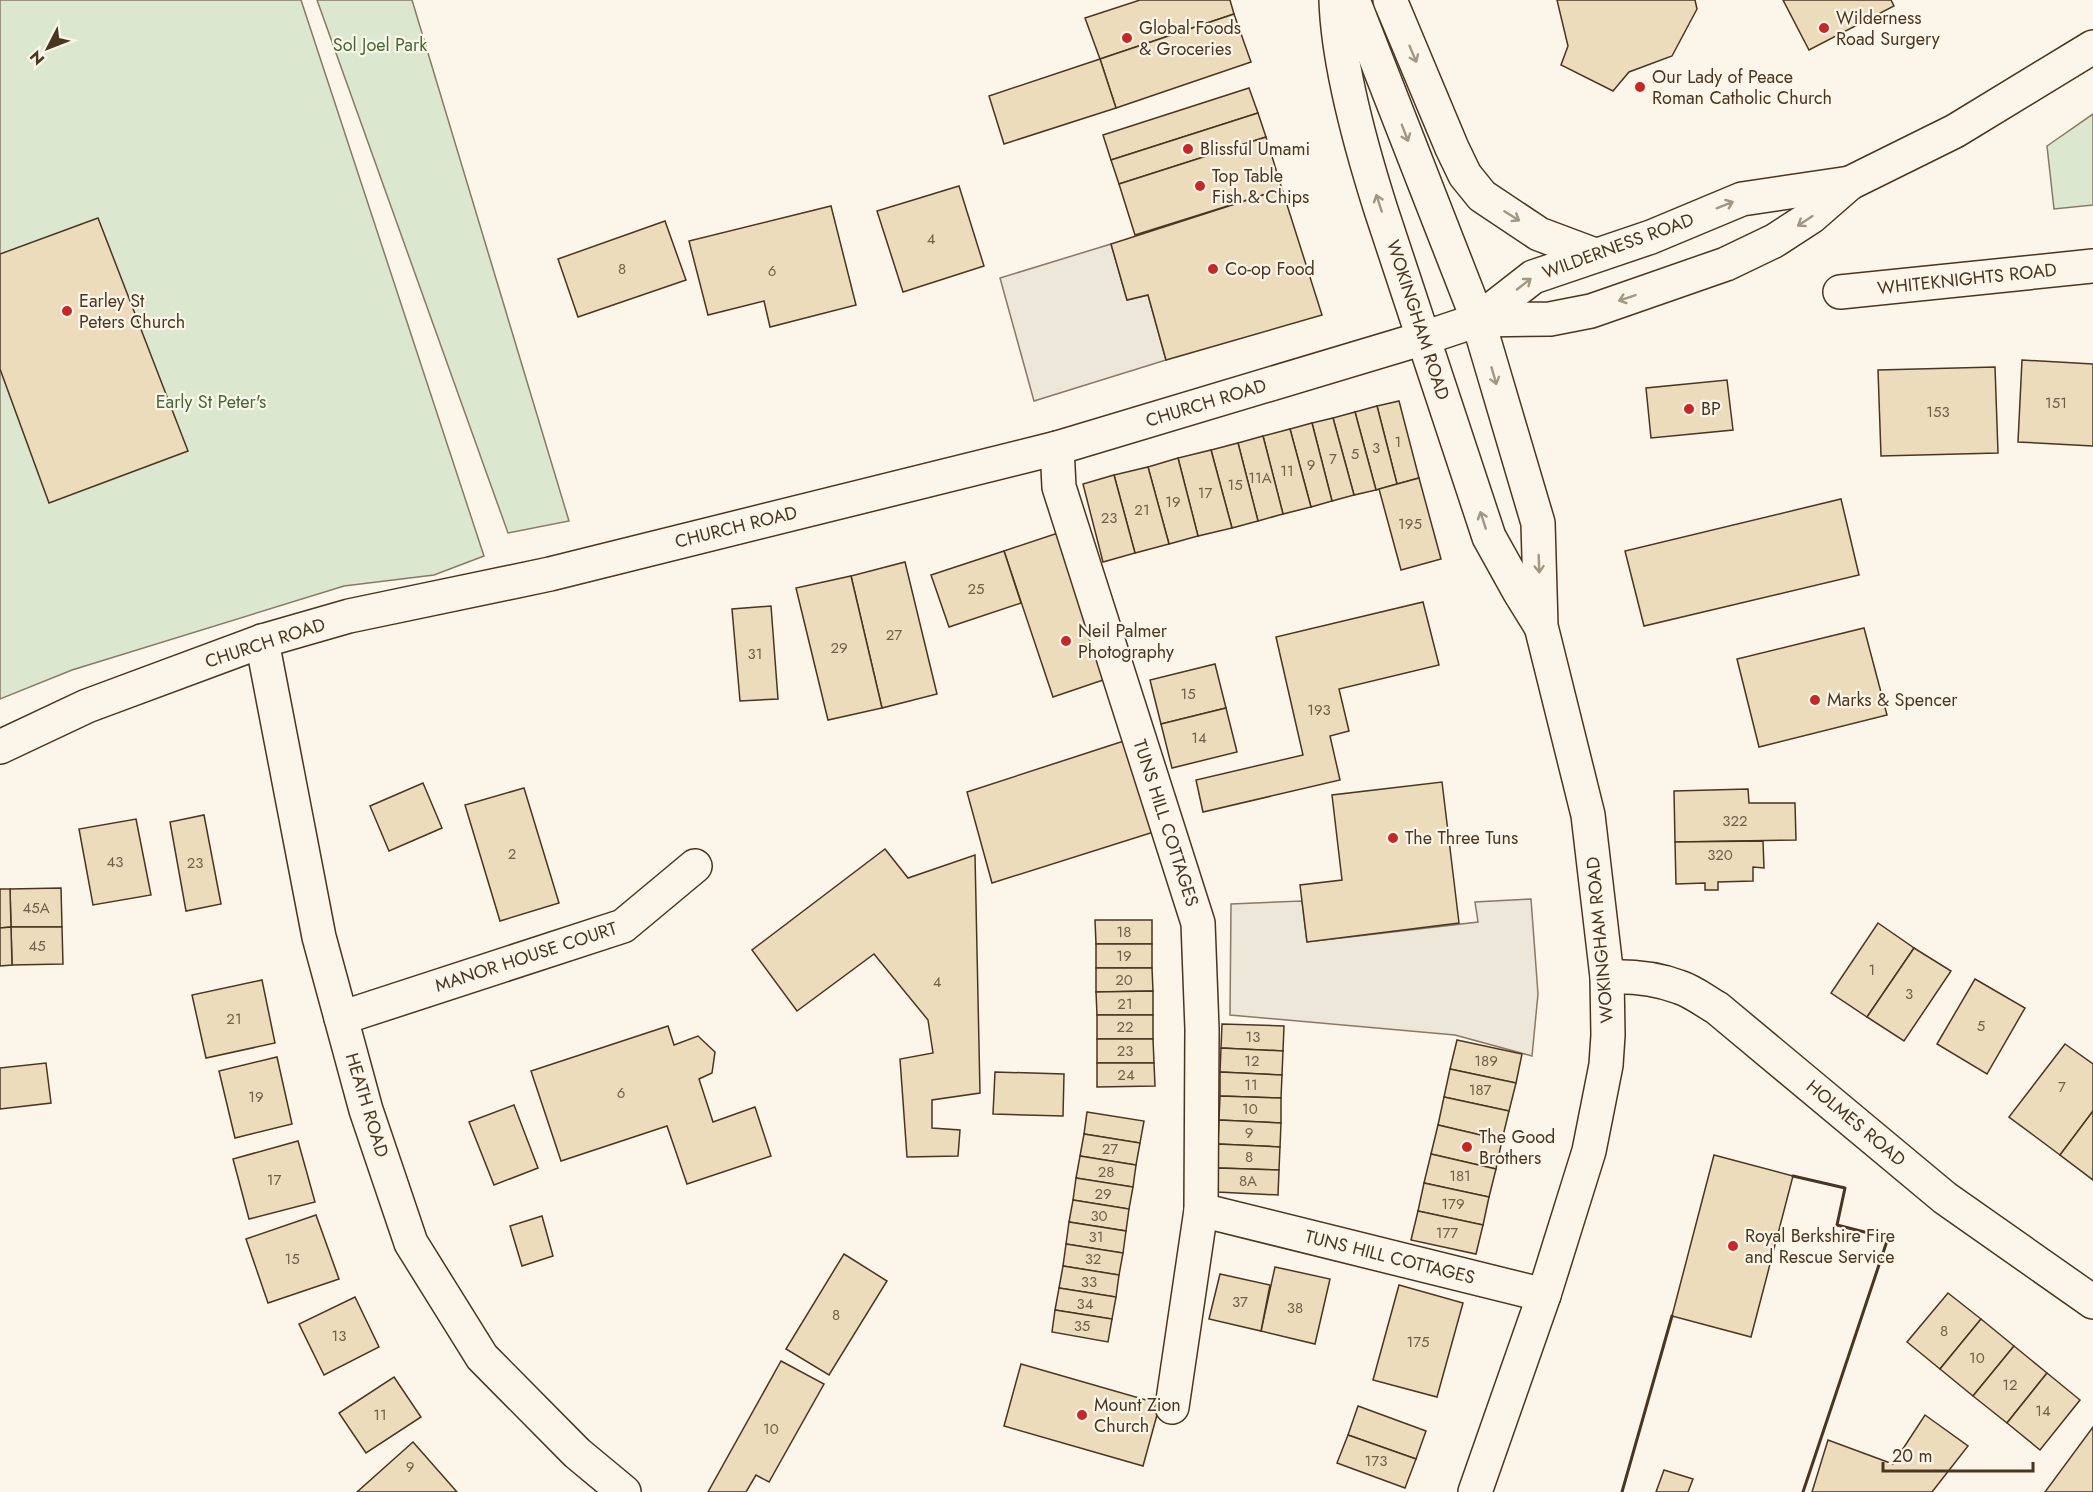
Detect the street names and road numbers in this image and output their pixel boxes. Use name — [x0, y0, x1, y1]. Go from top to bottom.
street label: WILDERNESS ROAD — [1539, 207, 1697, 285]
street label: WOKINGHAM ROAD — [1380, 237, 1456, 403]
street label: WHITEKNIGHTS ROAD — [1876, 257, 2058, 301]
street label: CHURCH ROAD — [1142, 372, 1270, 434]
street label: CHURCH ROAD — [672, 499, 800, 555]
street label: CHURCH ROAD — [202, 611, 328, 675]
street label: TUNS HILL COTTAGES — [1127, 736, 1205, 910]
street label: WOKINGHAM ROAD — [1580, 856, 1620, 1024]
street label: MANOR HOUSE COURT — [432, 915, 621, 999]
street label: HEATH ROAD — [339, 1050, 395, 1160]
street label: HOLMES ROAD — [1801, 1074, 1911, 1172]
street label: TUNS HILL COTTAGES — [1302, 1223, 1478, 1291]

